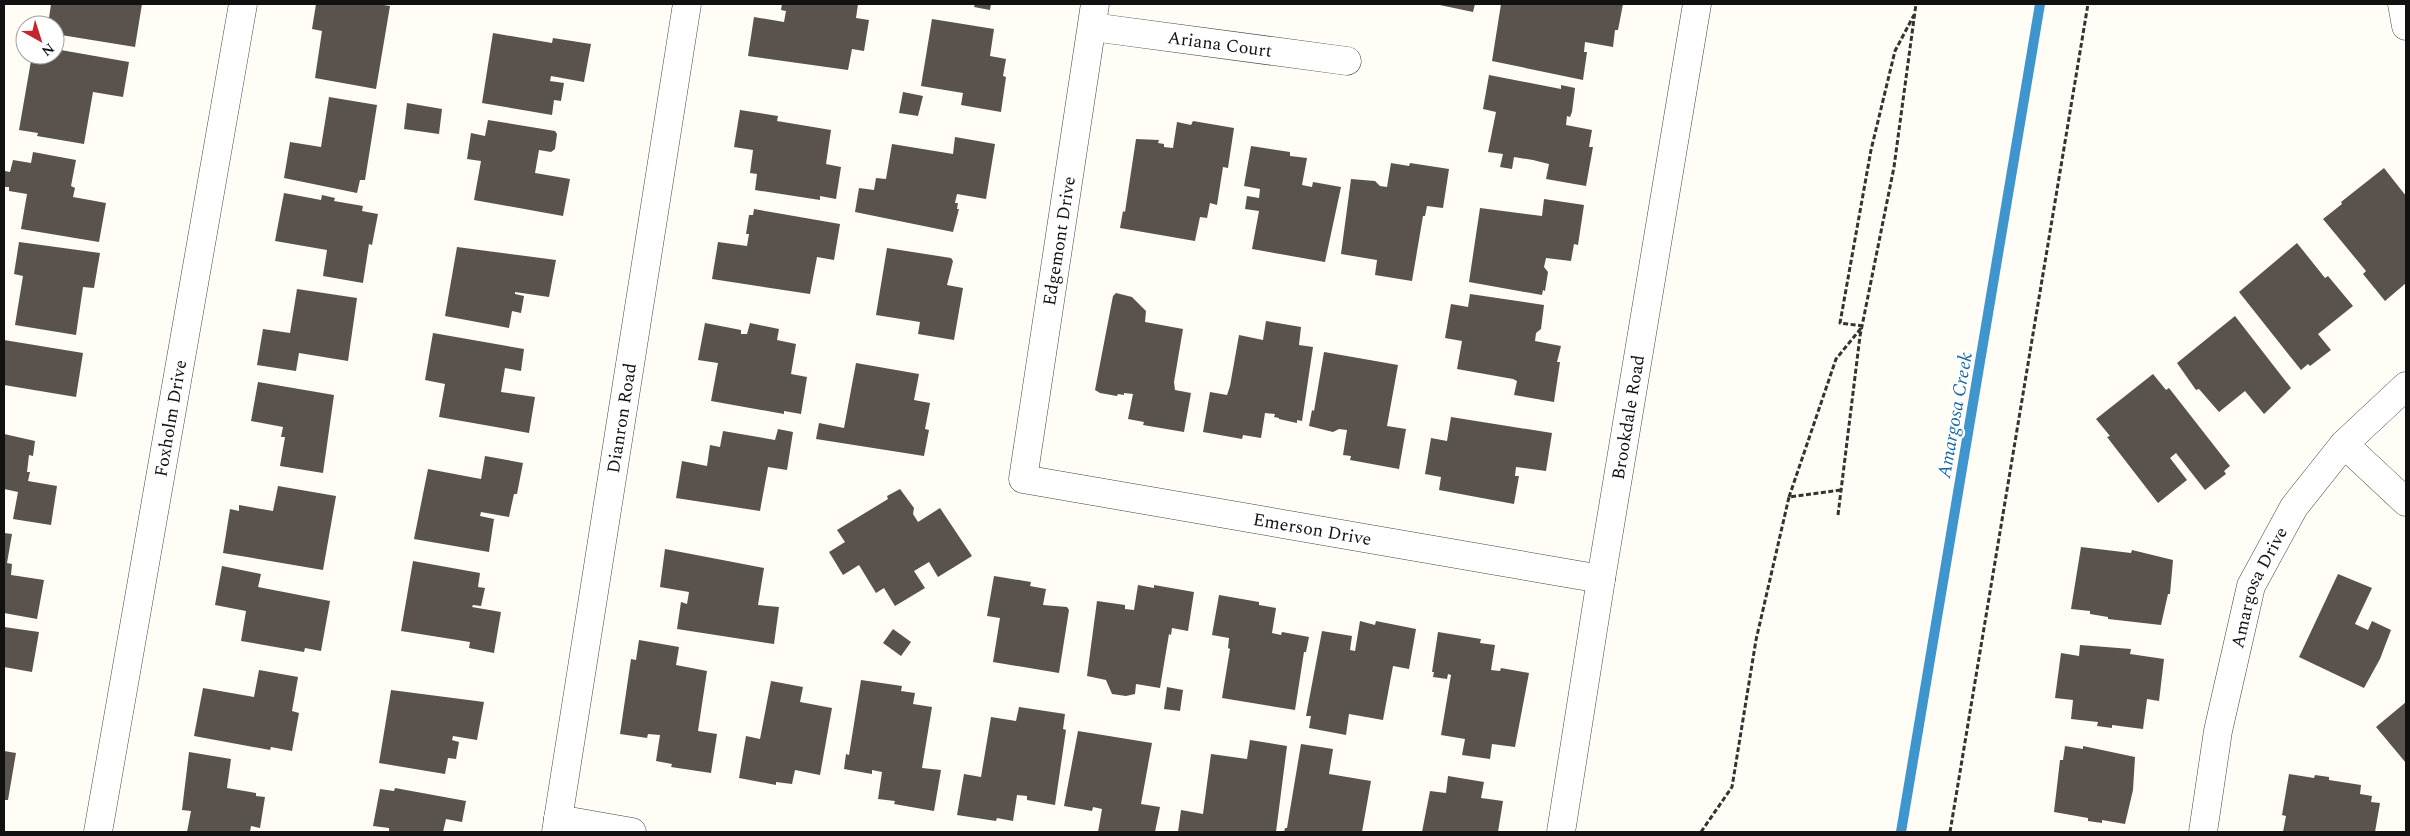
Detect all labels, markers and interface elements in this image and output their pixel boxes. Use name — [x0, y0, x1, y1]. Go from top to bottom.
north arrow — [15, 15, 65, 65]
street label: Ariana Court — [1166, 24, 1274, 65]
text: N — [37, 38, 59, 61]
street label: Edgemont Drive — [1036, 174, 1083, 308]
water label: Amargosa Creek — [1930, 350, 1981, 481]
street label: Brookdale Road — [1605, 353, 1652, 482]
street label: Foxholm Drive — [147, 358, 194, 479]
street label: Dianron Road — [600, 361, 644, 475]
street label: Emerson Drive — [1251, 506, 1373, 553]
street label: Amargosa Drive — [2224, 522, 2295, 651]

